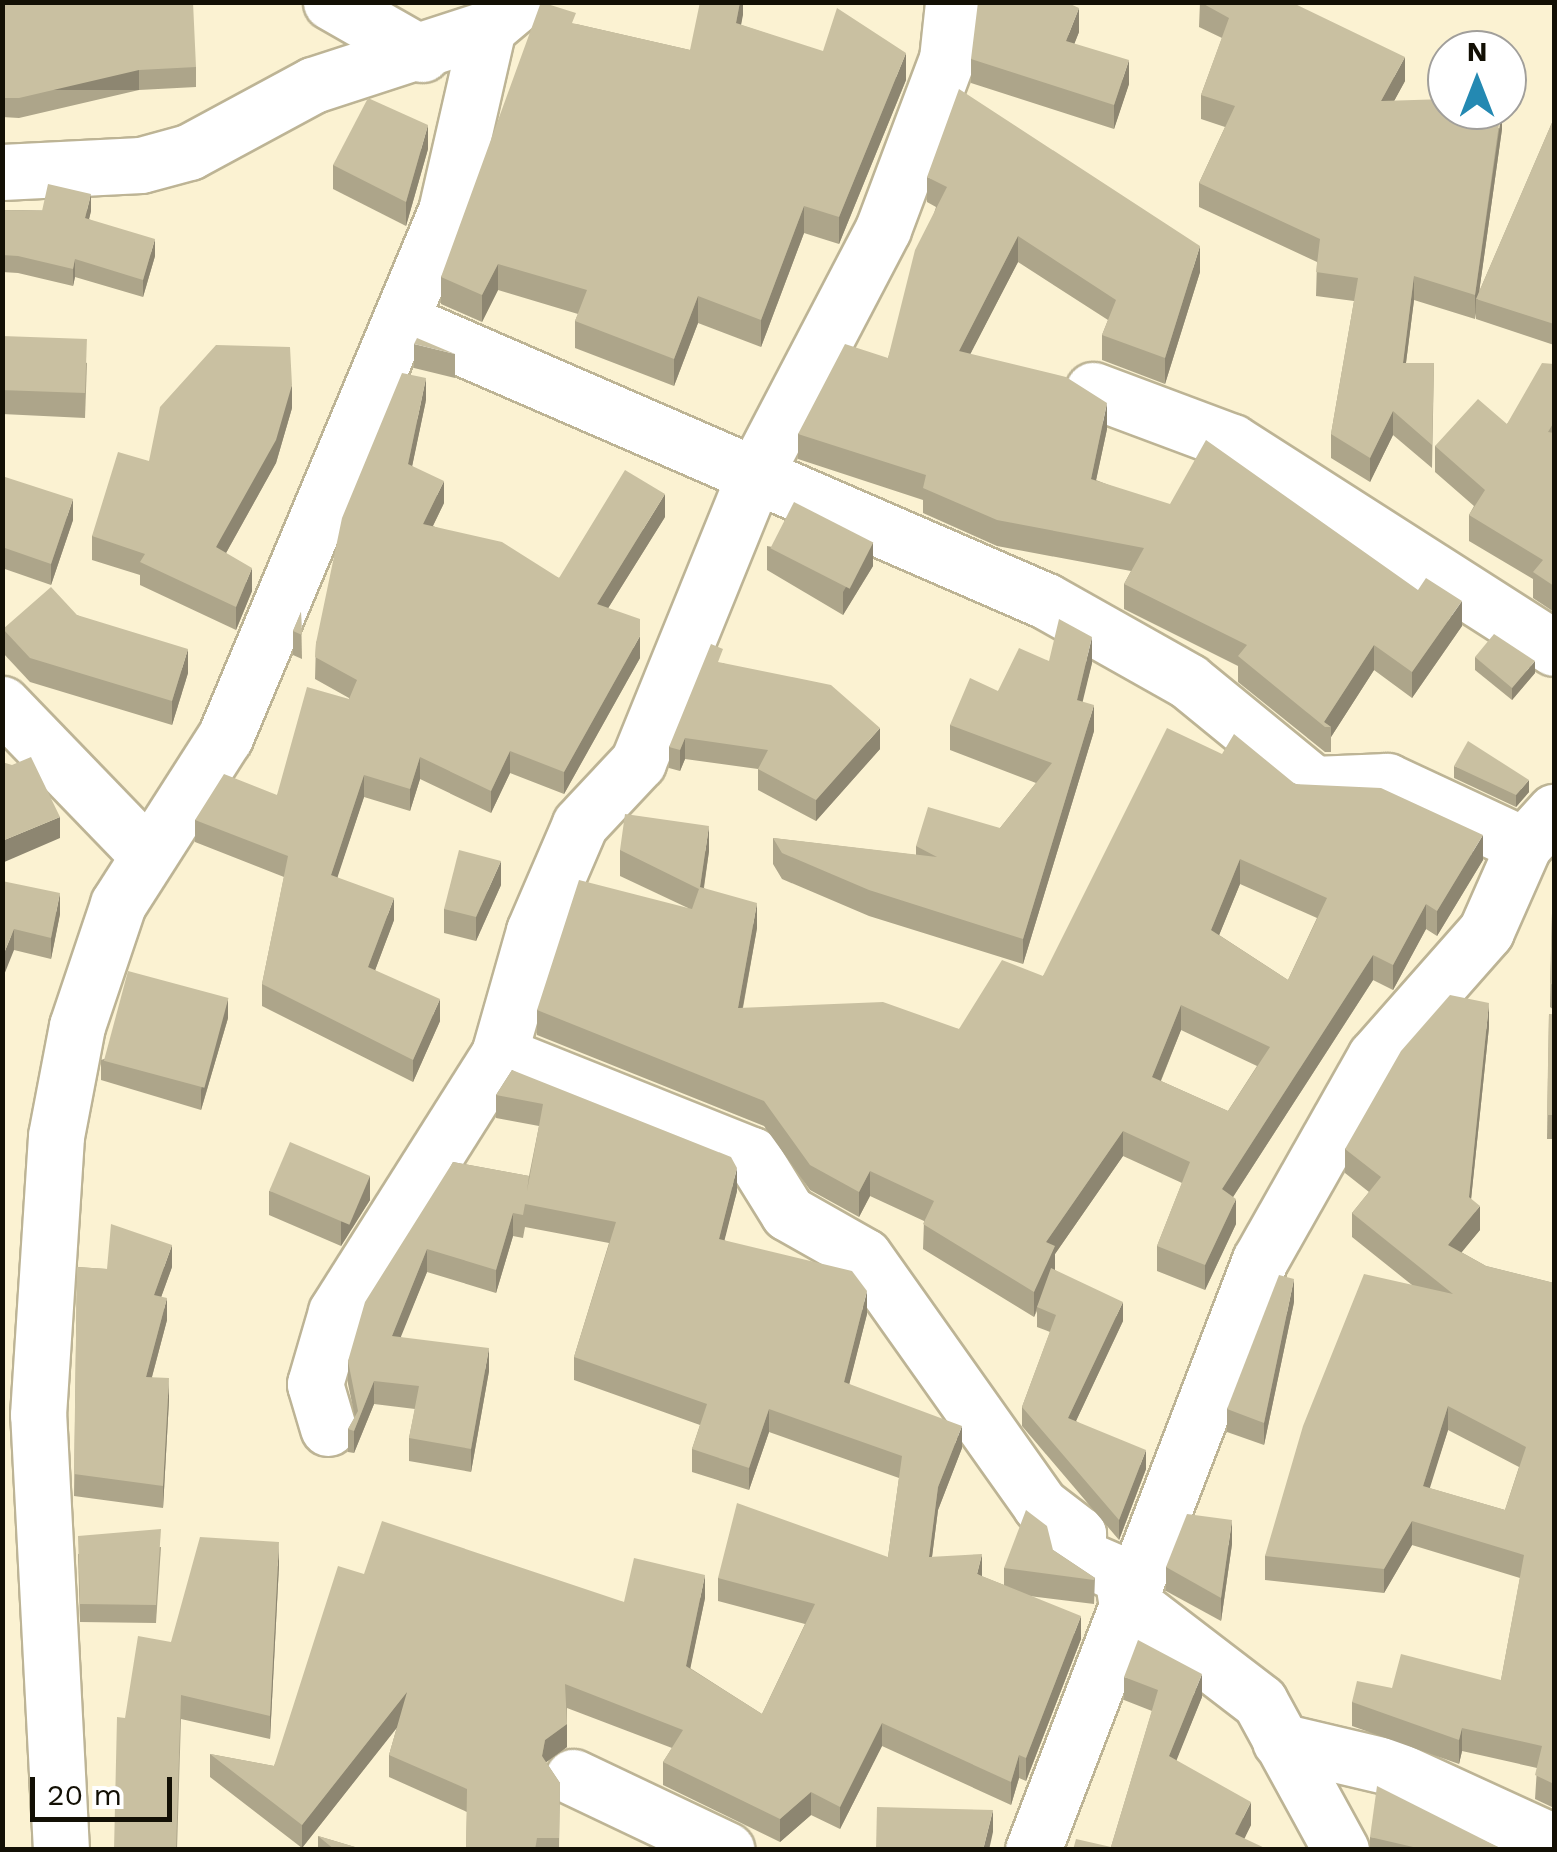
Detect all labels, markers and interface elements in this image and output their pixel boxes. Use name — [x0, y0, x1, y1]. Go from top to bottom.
north arrow — [1427, 30, 1527, 130]
text: N — [1467, 35, 1487, 68]
scale bar — [35, 1757, 178, 1819]
text: 20 m — [47, 1777, 122, 1812]

